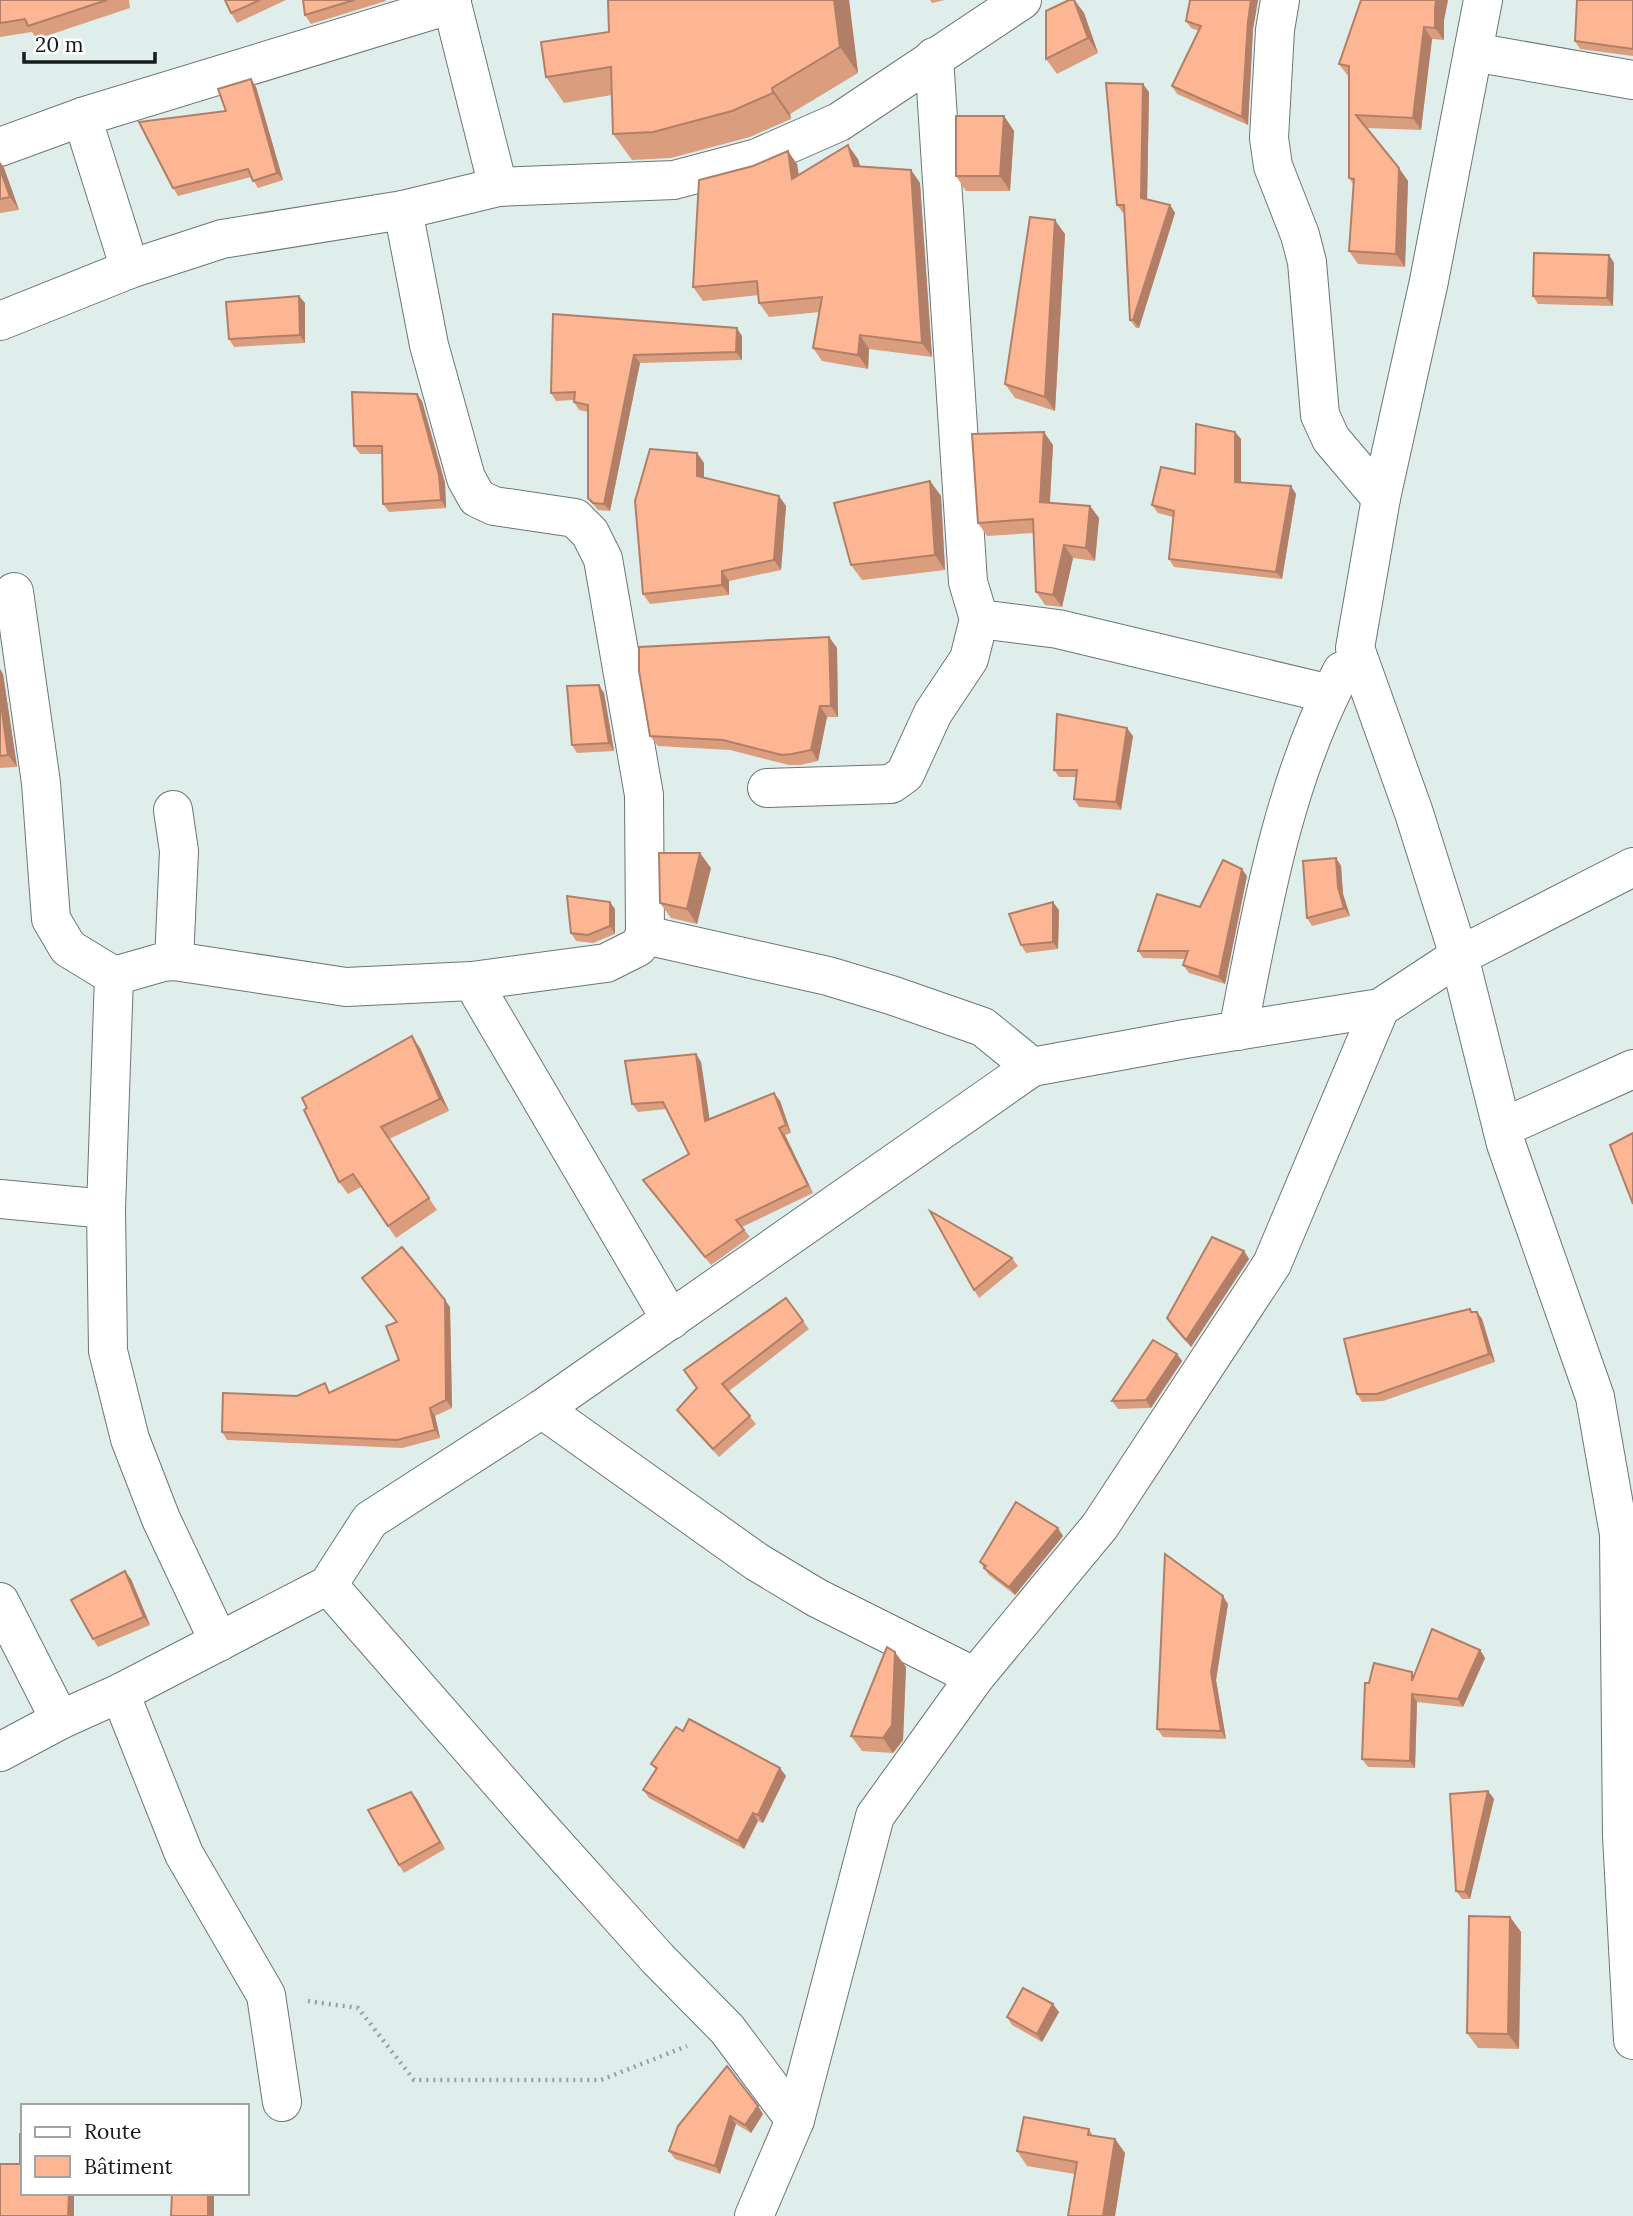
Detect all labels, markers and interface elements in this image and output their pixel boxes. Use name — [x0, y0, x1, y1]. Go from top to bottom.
scale bar — [24, 21, 156, 65]
text: 20 m — [35, 31, 84, 58]
legend — [21, 2104, 248, 2195]
text: Route — [84, 2118, 141, 2145]
text: Bâtiment — [84, 2153, 173, 2180]

